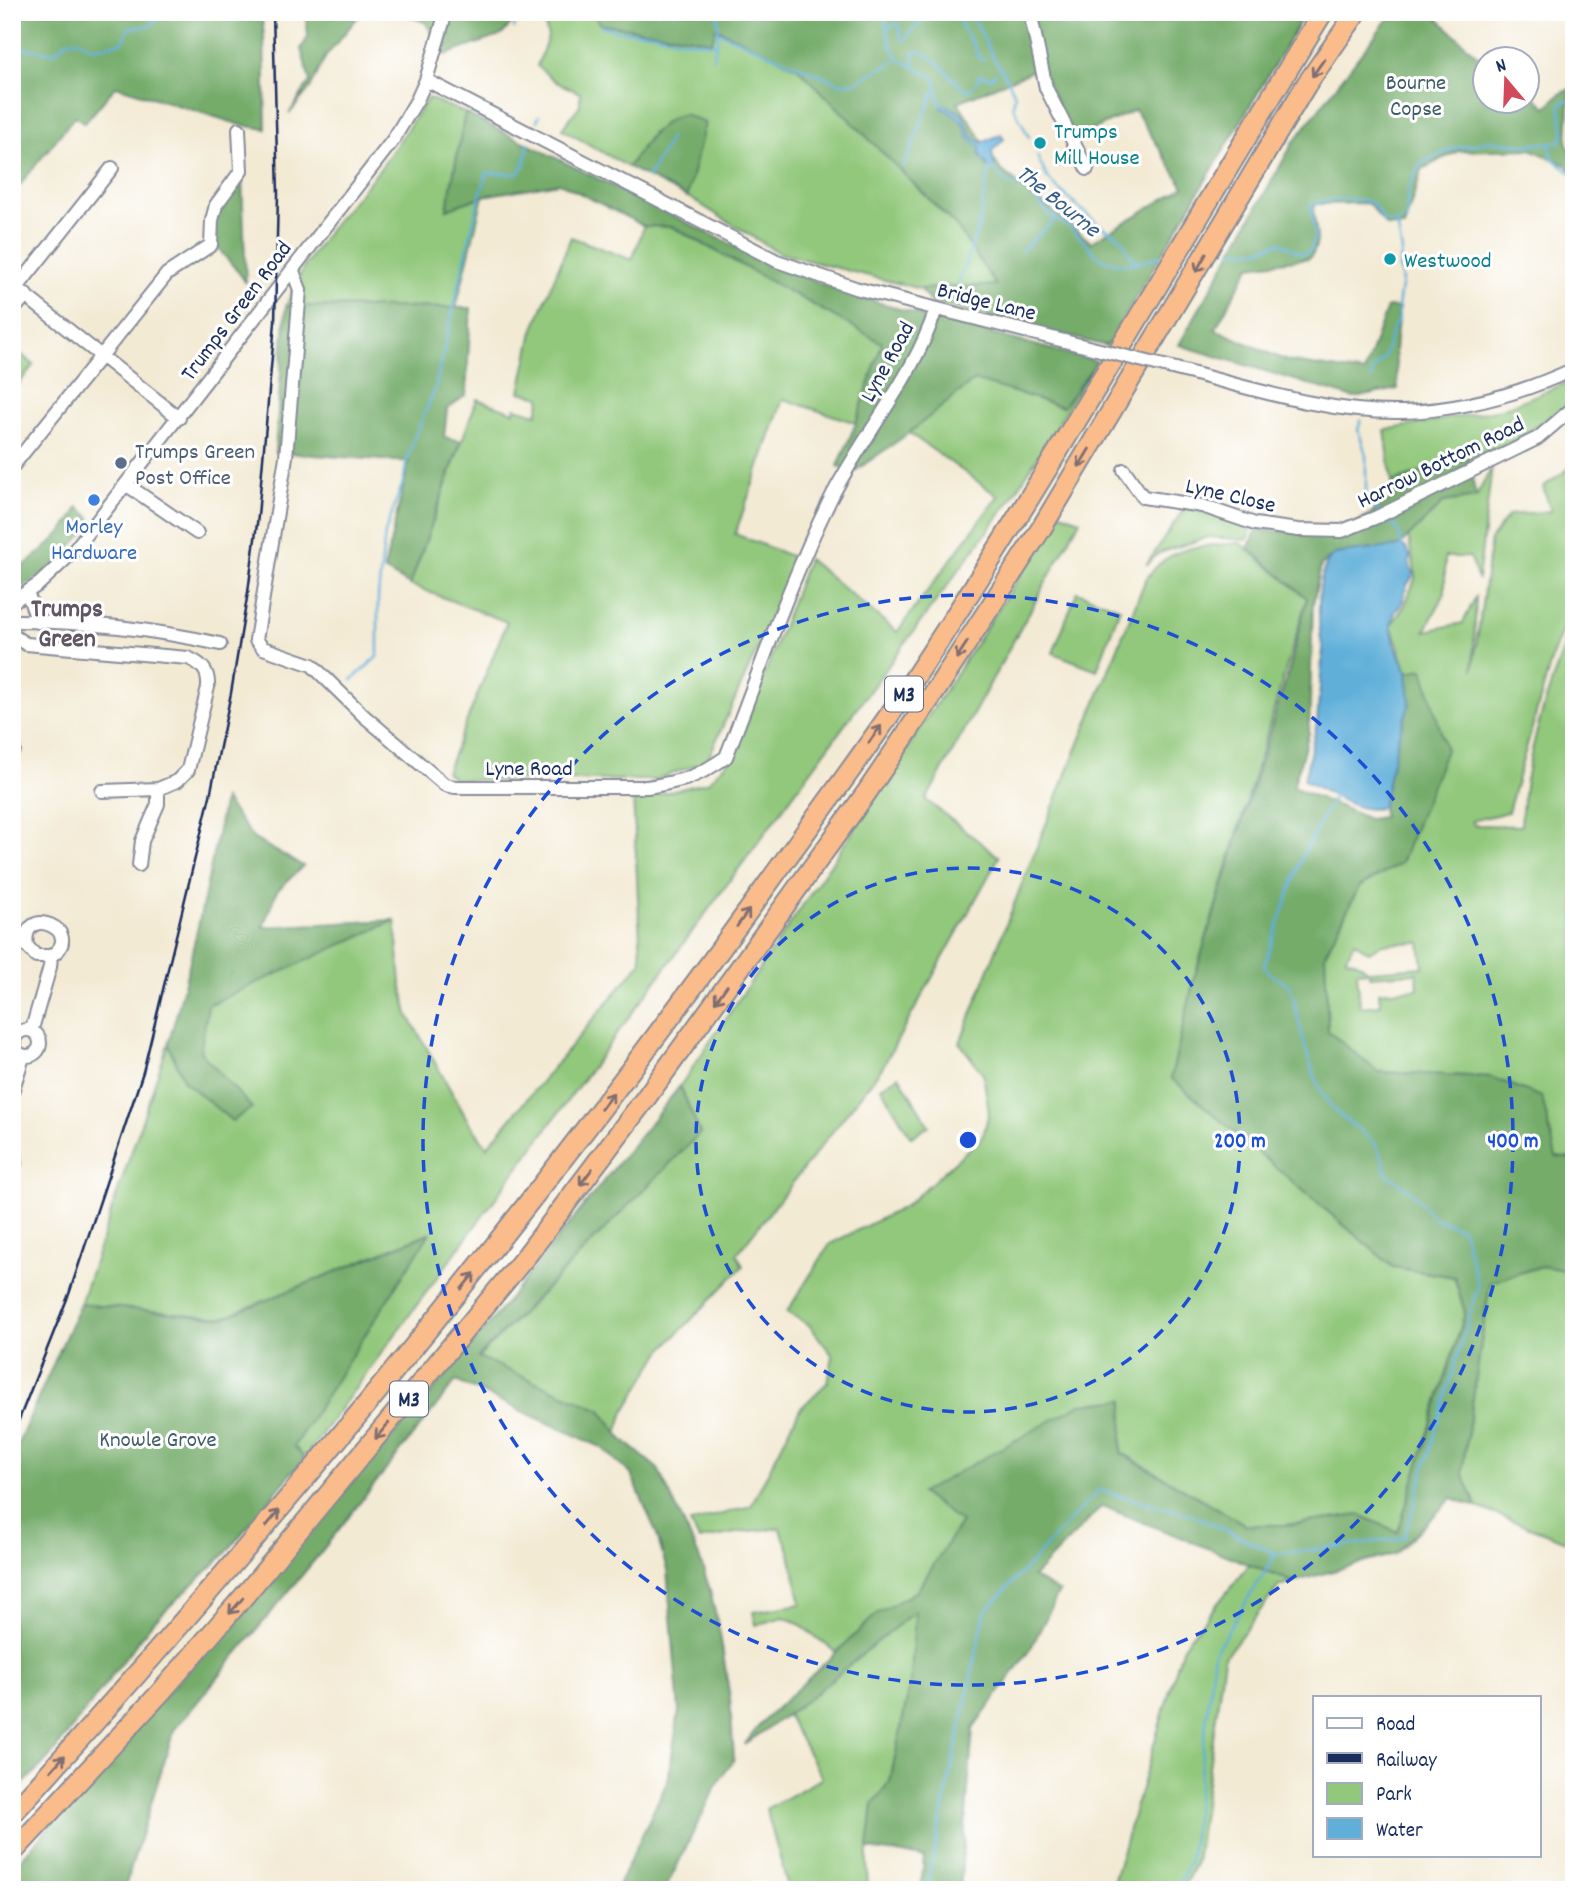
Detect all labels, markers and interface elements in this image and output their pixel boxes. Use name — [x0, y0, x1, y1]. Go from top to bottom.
north arrow — [1470, 46, 1540, 116]
text: N — [1493, 53, 1510, 82]
one-way arrow — [1311, 58, 1325, 77]
park label: Bourne Copse — [1386, 68, 1446, 127]
place label: Trumps Mill House — [1054, 117, 1140, 176]
marker: Trumps Mill House — [1032, 135, 1048, 151]
water label: The Bourne — [1008, 158, 1108, 248]
street label: Trumps Green Road — [174, 235, 302, 389]
place label: Westwood — [1404, 246, 1492, 279]
marker: Westwood — [1382, 251, 1398, 267]
one-way arrow — [1194, 252, 1208, 272]
street label: Bridge Lane — [933, 275, 1039, 332]
street label: Lyne Road — [853, 316, 925, 409]
street label: Harrow Bottom Road — [1352, 409, 1531, 519]
place label: Trumps Green Post Office — [135, 437, 255, 496]
one-way arrow — [1076, 448, 1091, 467]
marker: Trumps Green Post Office — [113, 455, 129, 471]
street label: Lyne Close — [1182, 471, 1279, 524]
marker: Morley Hardware — [86, 492, 102, 508]
place label: Morley Hardware — [51, 512, 137, 571]
district label: Trumps Green — [31, 592, 103, 659]
one-way arrow — [955, 640, 969, 659]
road number: M3 — [885, 676, 923, 712]
one-way arrow — [868, 725, 883, 744]
street label: Lyne Road — [485, 754, 573, 787]
one-way arrow — [736, 909, 750, 928]
one-way arrow — [714, 984, 728, 1003]
one-way arrow — [600, 1092, 615, 1111]
centre of rings — [956, 1128, 980, 1152]
text: 200 m — [1214, 1128, 1266, 1158]
text: 400 m — [1488, 1128, 1538, 1158]
one-way arrow — [578, 1168, 593, 1186]
one-way arrow — [460, 1272, 475, 1290]
road number: M3 — [390, 1382, 428, 1416]
one-way arrow — [374, 1422, 390, 1440]
park label: Knowle Grove — [99, 1425, 217, 1458]
one-way arrow — [265, 1510, 281, 1528]
one-way arrow — [228, 1597, 244, 1615]
legend — [1313, 1696, 1540, 1856]
text: Road — [1376, 1711, 1415, 1741]
text: Railway — [1376, 1747, 1437, 1777]
one-way arrow — [50, 1754, 66, 1772]
text: Park — [1376, 1781, 1412, 1811]
text: Water — [1376, 1817, 1423, 1847]

